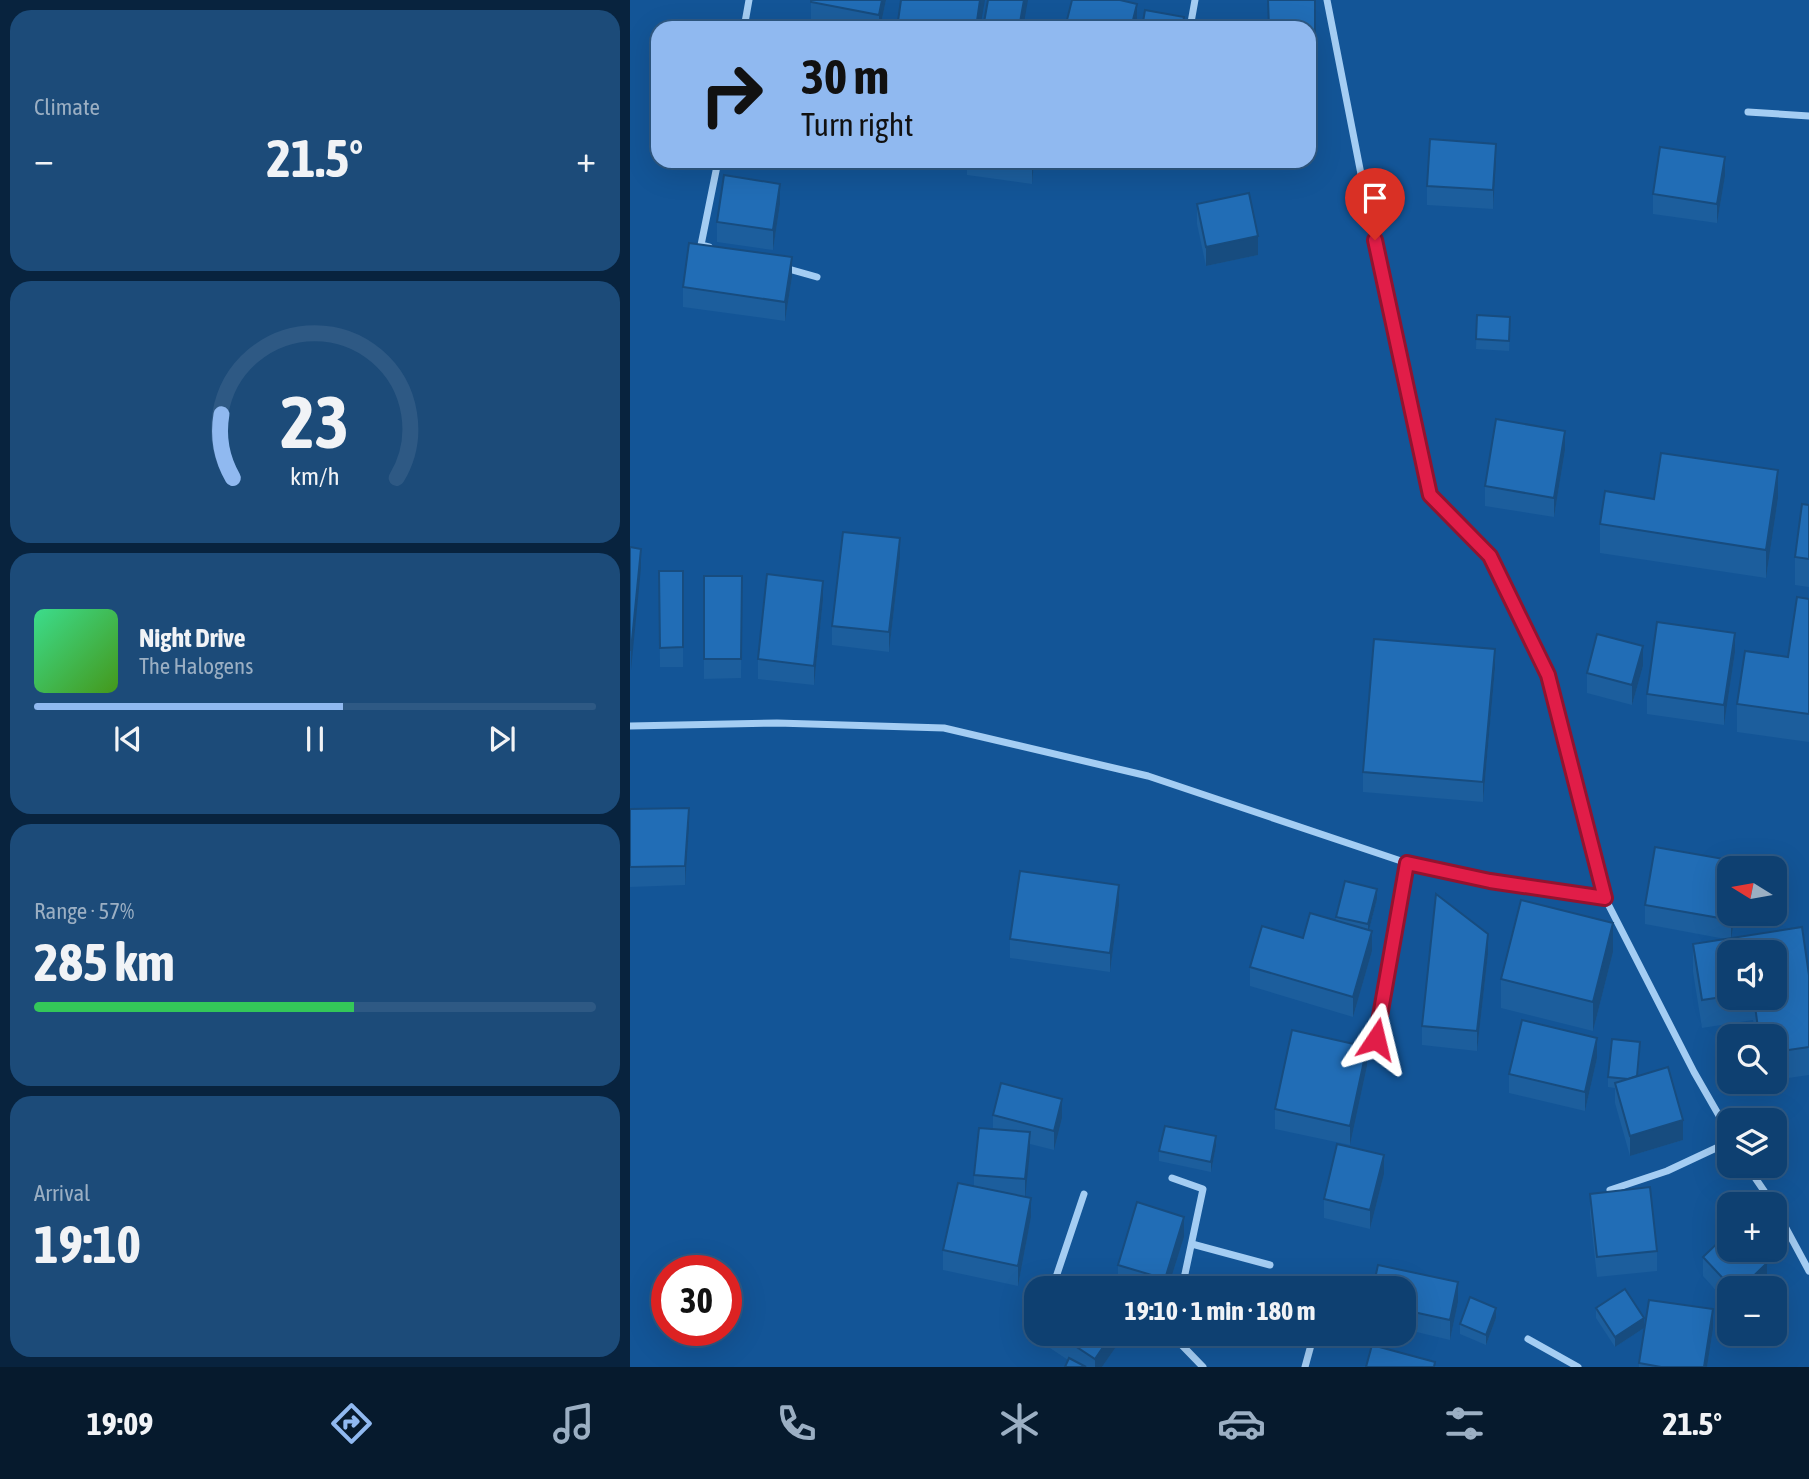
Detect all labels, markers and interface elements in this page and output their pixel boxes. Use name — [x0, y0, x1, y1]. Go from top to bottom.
text: 30 m — [801, 48, 889, 104]
icon: right — [686, 49, 777, 140]
text: Climate — [34, 94, 100, 120]
text: Turn right — [801, 106, 914, 143]
text: 21.5° — [267, 128, 363, 188]
text: − — [34, 137, 54, 180]
text: + — [576, 137, 596, 180]
pin — [1345, 168, 1405, 240]
icon: arrive — [1356, 179, 1394, 217]
text: 23 — [281, 381, 349, 464]
text: km/h — [290, 462, 340, 490]
text: Night Drive — [139, 623, 246, 653]
text: The Halogens — [139, 653, 253, 679]
icon: previous — [109, 720, 147, 758]
icon: pause — [296, 720, 334, 758]
icon: next — [483, 720, 521, 758]
north arrow — [1717, 856, 1787, 926]
map controls — [1717, 856, 1787, 1346]
text: Range · 57% — [34, 898, 134, 924]
text: 285 km — [34, 932, 175, 992]
button: sound — [1717, 940, 1787, 1010]
position arrow — [1339, 1002, 1413, 1076]
button: search — [1717, 1024, 1787, 1094]
button: layers — [1717, 1108, 1787, 1178]
text: Arrival — [34, 1180, 90, 1206]
button: + — [1717, 1192, 1787, 1262]
text: 19:10 — [34, 1214, 141, 1274]
speed limit sign: 30 — [651, 1255, 742, 1346]
button: − — [1717, 1276, 1787, 1346]
text: 19:10 · 1 min · 180 m — [1125, 1296, 1315, 1326]
icon: directions — [327, 1399, 376, 1448]
icon: music — [549, 1399, 598, 1448]
icon: phone — [772, 1399, 821, 1448]
icon: climate — [995, 1399, 1044, 1448]
icon: car — [1217, 1399, 1266, 1448]
icon: filters — [1440, 1399, 1489, 1448]
text: 19:09 — [87, 1405, 153, 1442]
text: 21.5° — [1662, 1405, 1722, 1442]

